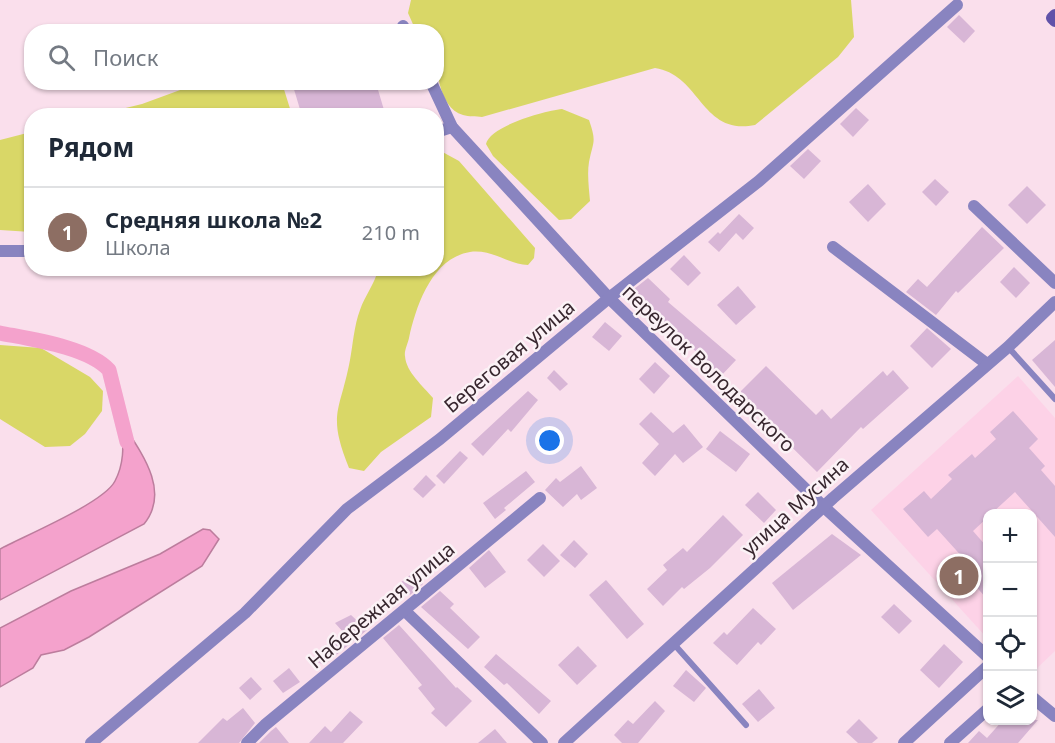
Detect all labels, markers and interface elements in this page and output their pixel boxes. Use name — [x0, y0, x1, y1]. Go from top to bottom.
search box — [24, 24, 444, 90]
icon: search — [45, 41, 78, 74]
text: Поиск — [93, 42, 158, 72]
text: Рядом — [48, 129, 134, 165]
text: Средняя школа №2 — [105, 204, 322, 234]
text: 1 — [62, 219, 73, 246]
text: 210 m — [362, 219, 420, 246]
text: Школа — [105, 234, 171, 261]
street label: переулок Володарского — [617, 278, 801, 458]
street label: Береговая улица — [438, 293, 580, 419]
your location — [535, 426, 564, 455]
street label: улица Мусина — [736, 451, 854, 561]
map controls — [983, 509, 1037, 725]
button: + — [983, 509, 1037, 563]
street label: Набережная улица — [302, 536, 460, 674]
pin: 1 — [940, 554, 978, 598]
button: − — [983, 563, 1037, 617]
button: locate — [983, 617, 1037, 671]
button: layers — [983, 671, 1037, 725]

